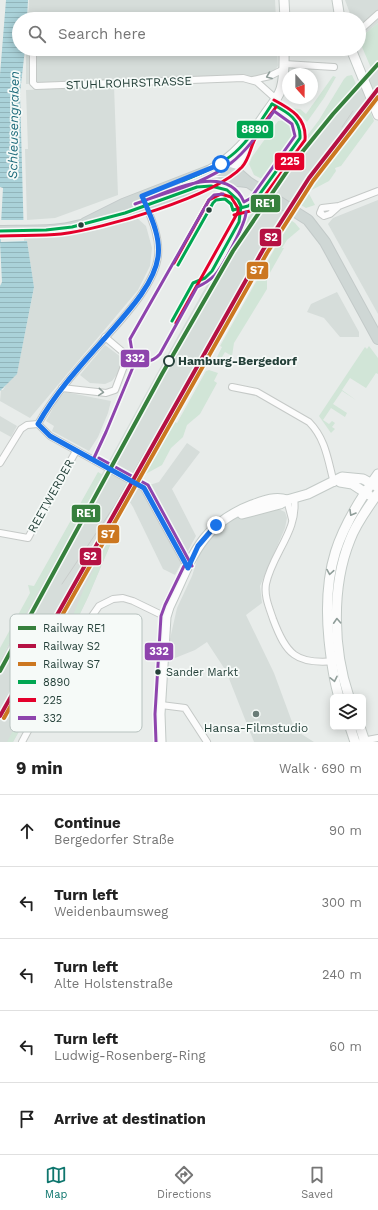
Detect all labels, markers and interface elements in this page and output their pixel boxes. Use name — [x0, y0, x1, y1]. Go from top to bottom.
search box — [12, 12, 366, 56]
icon: search — [26, 23, 48, 45]
text: Search here — [58, 25, 146, 43]
north arrow — [282, 68, 318, 104]
water label: Schleusengraben — [5, 71, 22, 179]
one-way arrow — [266, 72, 273, 80]
street label: STUHLROHRSTRASSE — [66, 74, 193, 92]
line badge: 8890 — [236, 120, 274, 139]
text: 8890 — [241, 123, 269, 136]
line badge: 225 — [274, 152, 305, 171]
route start — [212, 155, 230, 173]
text: 225 — [280, 155, 300, 168]
line badge: RE1 — [250, 194, 281, 213]
text: RE1 — [255, 197, 275, 210]
unlabelled marker — [204, 205, 214, 215]
unlabelled marker — [76, 220, 86, 230]
line badge: S2 — [259, 228, 282, 247]
text: S2 — [264, 231, 278, 244]
line badge: S7 — [246, 261, 269, 280]
text: S7 — [250, 264, 264, 277]
line badge: 332 — [120, 349, 150, 368]
text: 332 — [125, 352, 145, 365]
place label: Hamburg-Bergedorf — [178, 354, 297, 368]
marker: Hamburg-Bergedorf — [163, 355, 175, 367]
one-way arrow — [98, 387, 104, 396]
street label: REETWERDER — [25, 457, 77, 535]
line badge: RE1 — [71, 504, 101, 523]
text: RE1 — [76, 507, 96, 520]
one-way arrow — [350, 509, 357, 516]
route end — [207, 516, 225, 534]
line badge: S7 — [97, 524, 120, 544]
text: S7 — [101, 528, 115, 541]
line badge: S2 — [79, 547, 102, 566]
text: S2 — [83, 550, 97, 563]
one-way arrow — [326, 569, 335, 575]
legend — [10, 614, 142, 732]
one-way arrow — [333, 618, 342, 624]
text: Railway RE1 — [43, 622, 105, 635]
text: Railway S2 — [43, 640, 100, 653]
line badge: 332 — [144, 642, 174, 661]
text: 332 — [149, 645, 169, 658]
text: Railway S7 — [43, 658, 100, 671]
place label: Sander Markt — [166, 666, 238, 679]
marker: Sander Markt — [153, 667, 163, 677]
text: 8890 — [43, 676, 70, 689]
one-way arrow — [330, 676, 338, 682]
text: 225 — [43, 694, 62, 707]
map controls — [330, 694, 366, 730]
button: layers — [330, 694, 366, 730]
marker: Hansa-Filmstudio — [251, 709, 261, 719]
text: 332 — [43, 712, 62, 725]
place label: Hansa-Filmstudio — [204, 721, 308, 735]
text: 9 min — [16, 758, 63, 778]
text: Walk · 690 m — [279, 761, 362, 776]
text: Continue — [54, 814, 121, 832]
icon: ahead — [16, 820, 38, 842]
text: 90 m — [329, 823, 362, 838]
text: Bergedorfer Straße — [54, 832, 174, 847]
text: Turn left — [54, 886, 118, 904]
icon: left — [16, 892, 38, 914]
text: 300 m — [321, 895, 362, 910]
text: Weidenbaumsweg — [54, 904, 168, 919]
text: Turn left — [54, 958, 118, 976]
icon: left — [16, 964, 38, 986]
text: 240 m — [322, 967, 362, 982]
text: Alte Holstenstraße — [54, 976, 173, 991]
text: Turn left — [54, 1030, 118, 1048]
icon: left — [16, 1036, 38, 1058]
text: 60 m — [329, 1039, 362, 1054]
text: Ludwig-Rosenberg-Ring — [54, 1048, 205, 1063]
icon: arrive — [16, 1108, 38, 1130]
text: Arrive at destination — [54, 1110, 206, 1128]
tab: Map — [45, 1164, 67, 1201]
tab: Directions — [157, 1164, 211, 1201]
tab: Saved — [301, 1164, 333, 1201]

